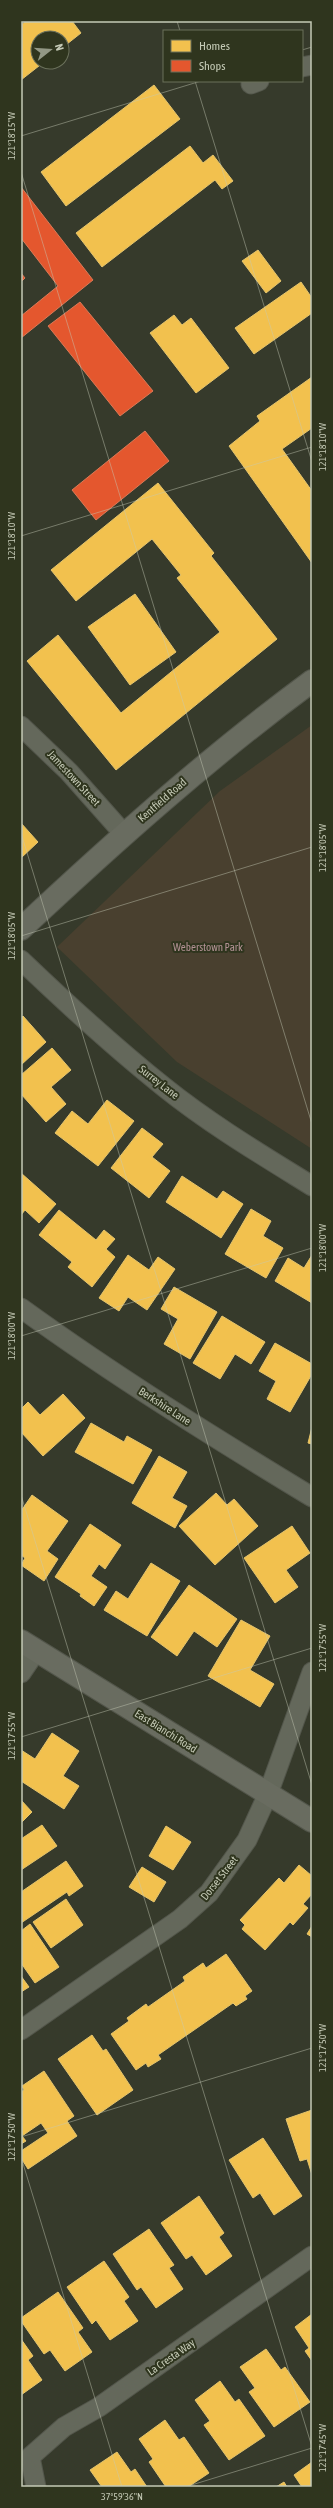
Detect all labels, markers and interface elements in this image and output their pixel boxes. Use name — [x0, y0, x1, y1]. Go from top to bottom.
north arrow — [30, 30, 70, 70]
legend — [163, 30, 303, 82]
text: Homes — [199, 39, 230, 53]
text: N — [53, 42, 66, 52]
text: Shops — [199, 59, 225, 73]
text: 121°18'15"W — [6, 111, 17, 160]
text: 121°18'10"W — [317, 422, 328, 471]
text: 121°18'10"W — [6, 511, 17, 560]
street label: Jamestown Street — [45, 748, 103, 808]
street label: Kentfield Road — [136, 776, 188, 824]
text: 121°18'05"W — [317, 823, 328, 872]
text: 121°18'05"W — [6, 911, 17, 960]
park label: Weberstown Park — [173, 941, 243, 953]
street label: Surrey Lane — [137, 1063, 181, 1101]
text: 121°18'00"W — [317, 1223, 328, 1272]
text: 121°18'00"W — [6, 1311, 17, 1360]
street label: Berkshire Lane — [137, 1385, 193, 1427]
text: 121°17'55"W — [317, 1623, 328, 1672]
street label: East Bianchi Road — [133, 1707, 199, 1755]
text: 121°17'55"W — [6, 1711, 17, 1760]
street label: Dorset Street — [198, 1854, 240, 1902]
text: 121°17'50"W — [317, 2023, 328, 2072]
text: 121°17'50"W — [6, 2112, 17, 2161]
street label: La Cresta Way — [145, 2336, 197, 2378]
text: 121°17'45"W — [317, 2423, 328, 2472]
text: 37°59'36"N — [101, 2491, 143, 2502]

